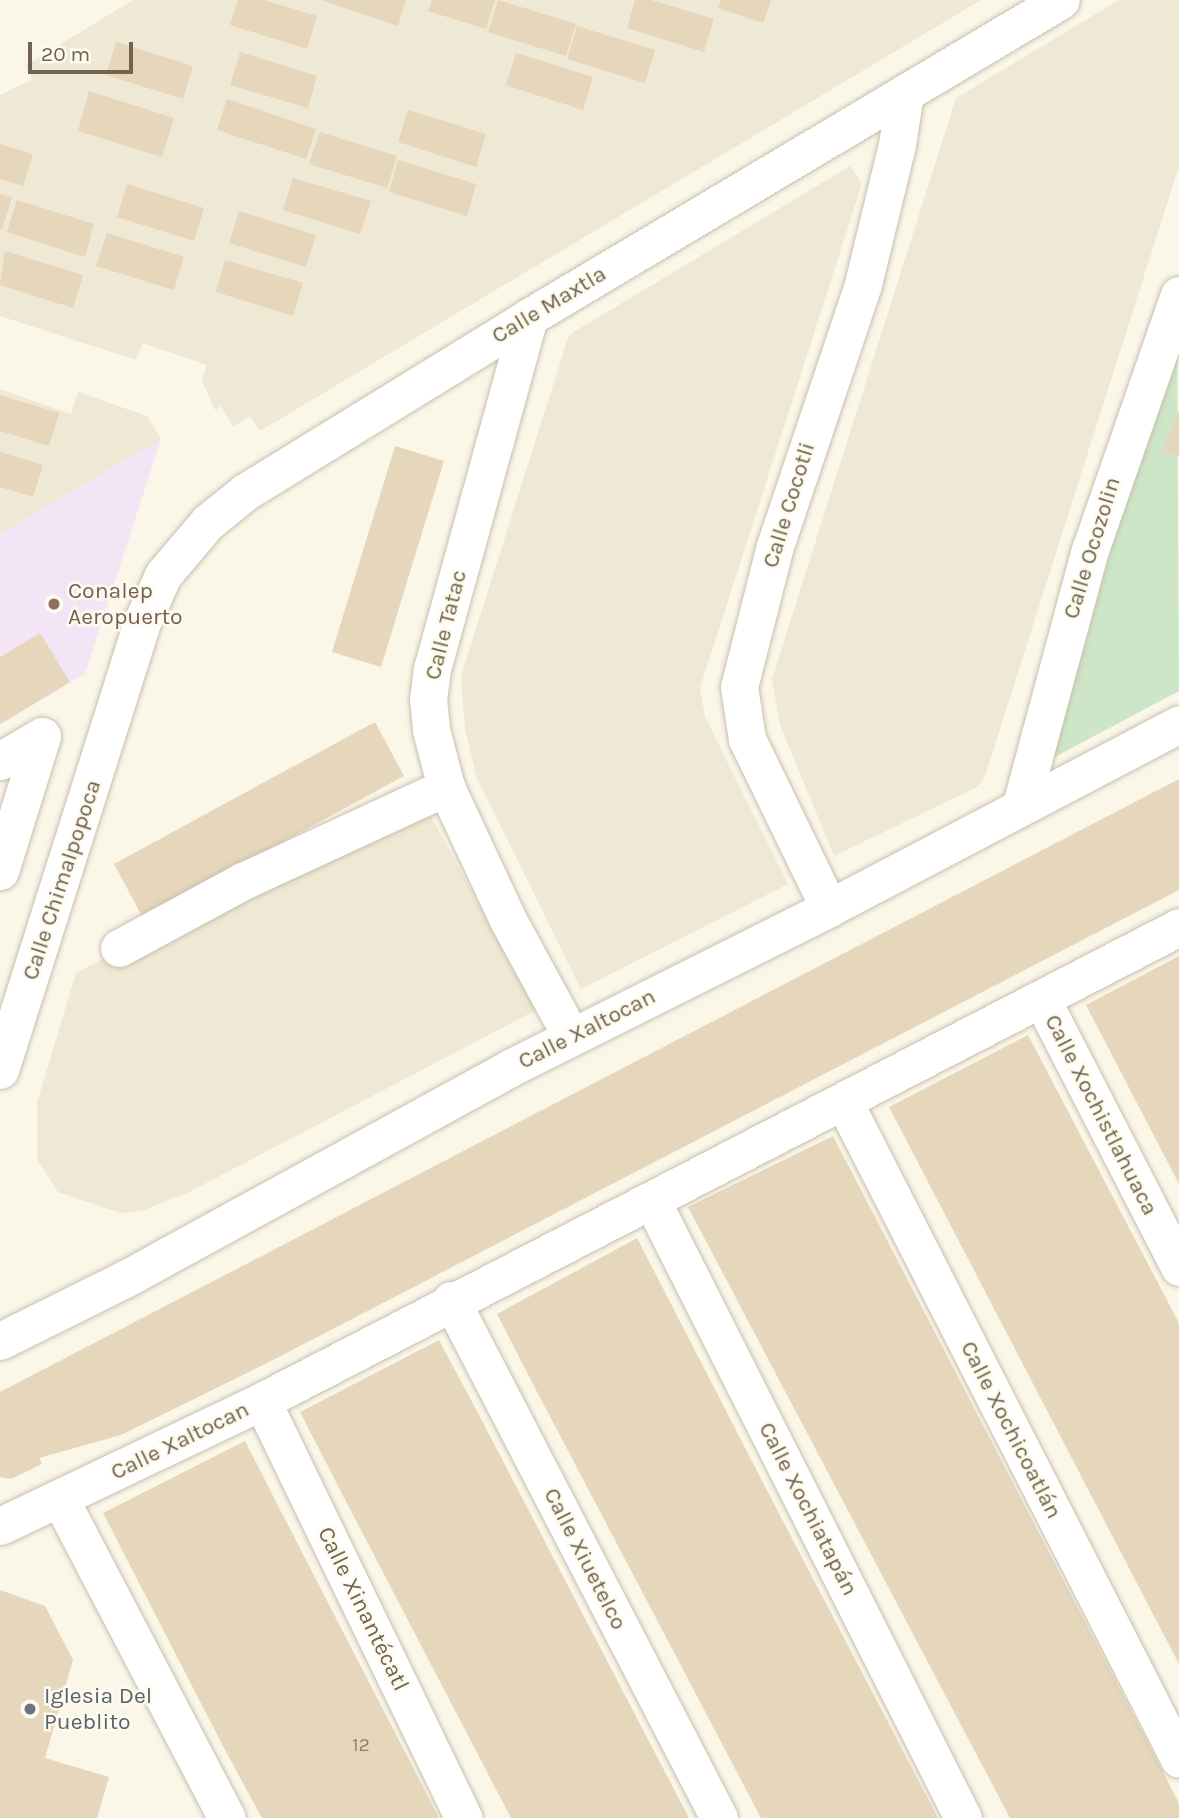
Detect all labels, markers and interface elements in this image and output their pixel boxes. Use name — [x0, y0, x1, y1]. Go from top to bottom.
scale bar — [32, 28, 136, 72]
text: 20 m — [41, 42, 90, 66]
street label: Calle Maxtla — [487, 260, 611, 350]
street label: Calle Cocotli — [757, 439, 821, 571]
street label: Calle Ocozolin — [1057, 474, 1127, 622]
street label: Calle Tatac — [419, 567, 473, 683]
place label: Conalep Aeropuerto — [68, 577, 183, 631]
marker: Conalep Aeropuerto — [46, 596, 62, 612]
street label: Calle Chimalpopoca — [17, 776, 107, 984]
street label: Calle Xaltocan — [514, 983, 660, 1075]
street label: Calle Xochistlahuaca — [1038, 1010, 1164, 1220]
street label: Calle Xochicoatlán — [954, 1337, 1068, 1523]
street label: Calle Xaltocan — [106, 1396, 254, 1486]
street label: Calle Xochiatapán — [752, 1418, 864, 1600]
street label: Calle Xiuetelco — [537, 1483, 633, 1635]
street label: Calle Xinantécatl — [311, 1522, 415, 1696]
place label: Iglesia Del Pueblito — [44, 1682, 152, 1736]
marker: Iglesia Del Pueblito — [22, 1701, 38, 1717]
house number: 12 — [352, 1735, 370, 1757]

